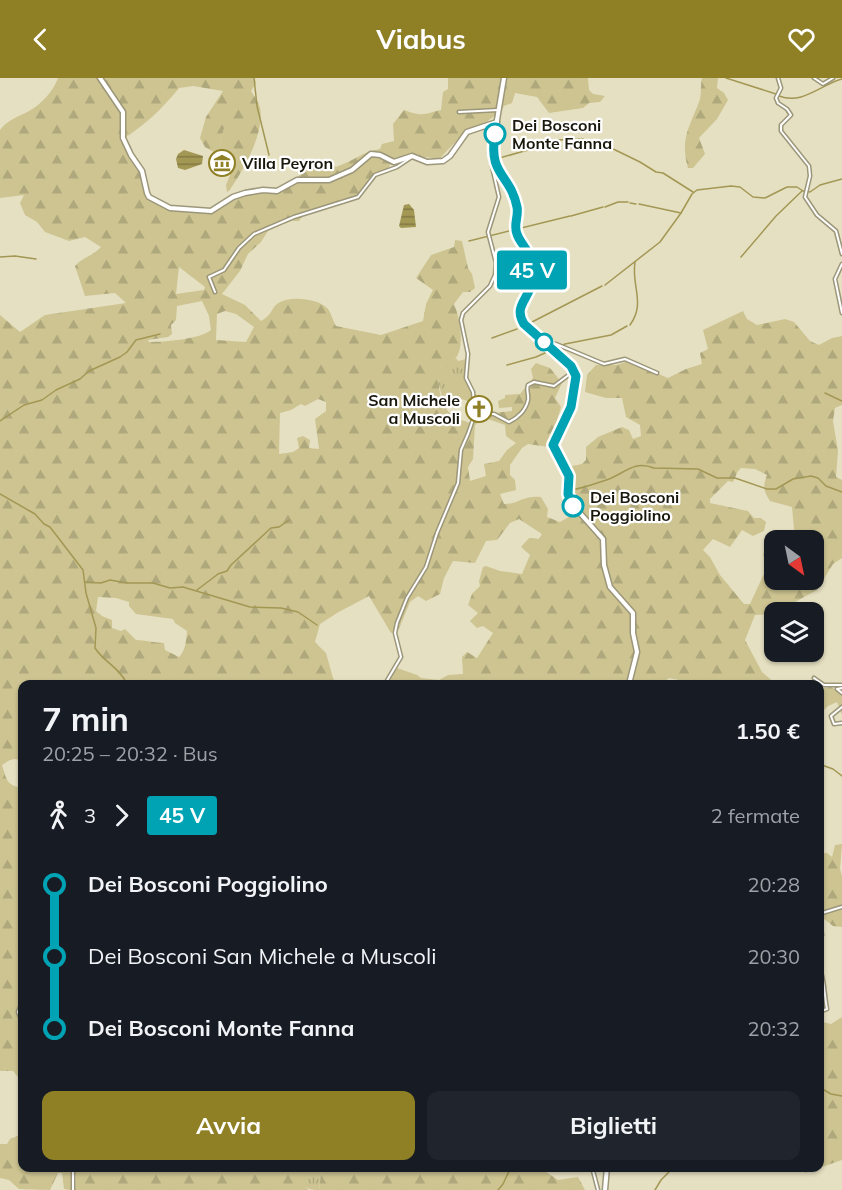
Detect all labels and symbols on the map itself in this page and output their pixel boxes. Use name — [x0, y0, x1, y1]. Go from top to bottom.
place label: Dei Bosconi Monte Fanna — [512, 115, 612, 153]
marker: Dei Bosconi Monte Fanna — [484, 123, 506, 145]
museum icon: Villa Peyron — [207, 148, 237, 178]
place label: Villa Peyron — [241, 153, 333, 173]
line badge: 45 V — [490, 250, 574, 290]
unlabelled marker — [535, 333, 553, 351]
place label: San Michele a Muscoli — [368, 390, 460, 428]
church icon: San Michele a Muscoli — [464, 394, 494, 424]
place label: Dei Bosconi Poggiolino — [590, 487, 679, 525]
marker: Dei Bosconi Poggiolino — [562, 495, 584, 517]
north arrow — [764, 530, 824, 590]

